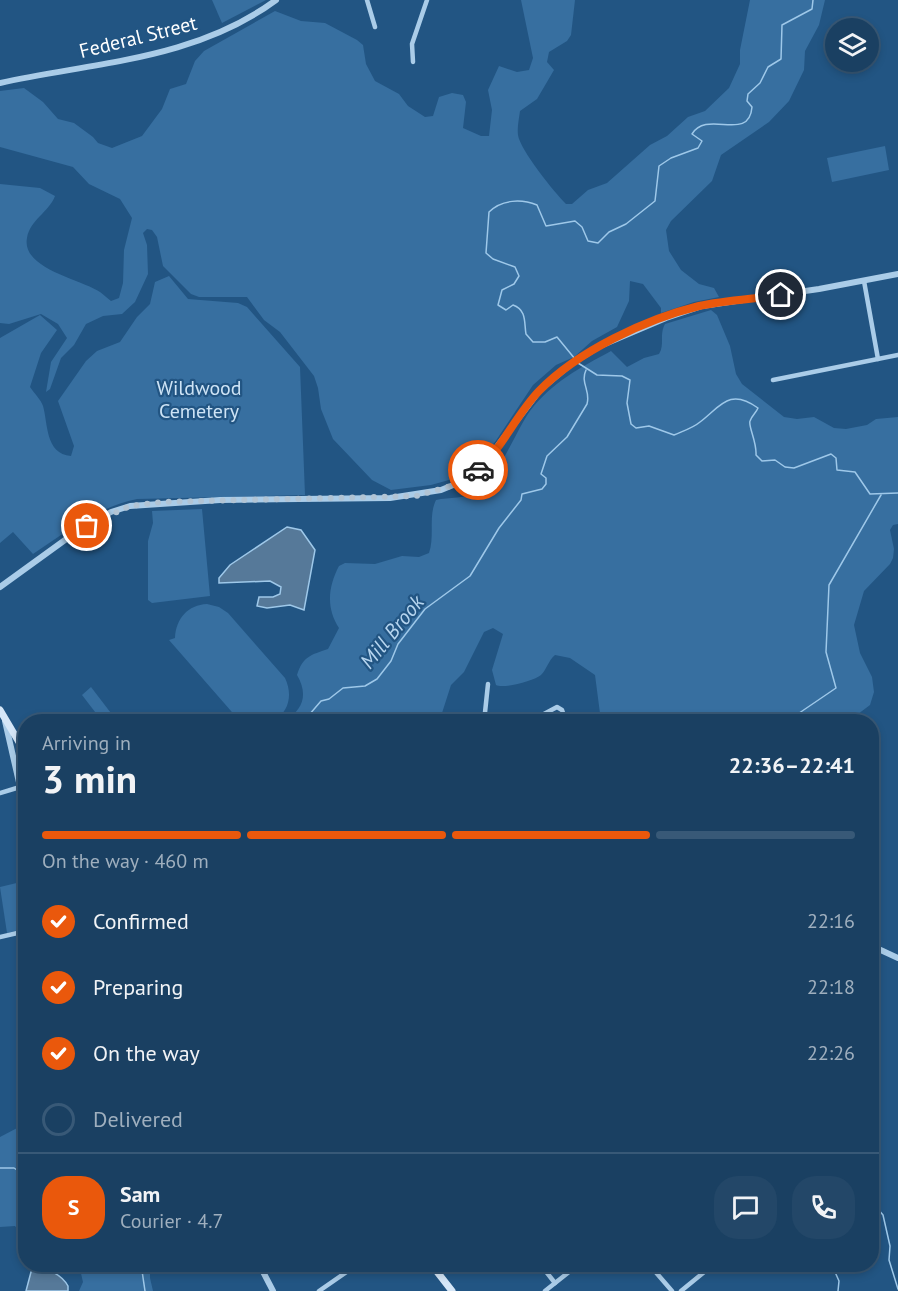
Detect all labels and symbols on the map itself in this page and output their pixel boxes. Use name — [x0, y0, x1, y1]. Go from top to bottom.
street label: Federal Street — [76, 10, 200, 64]
pin — [755, 269, 806, 320]
park label: Wildwood Cemetery — [156, 375, 242, 424]
courier — [448, 440, 508, 500]
pin — [61, 500, 112, 551]
water label: Mill Brook — [354, 588, 431, 674]

